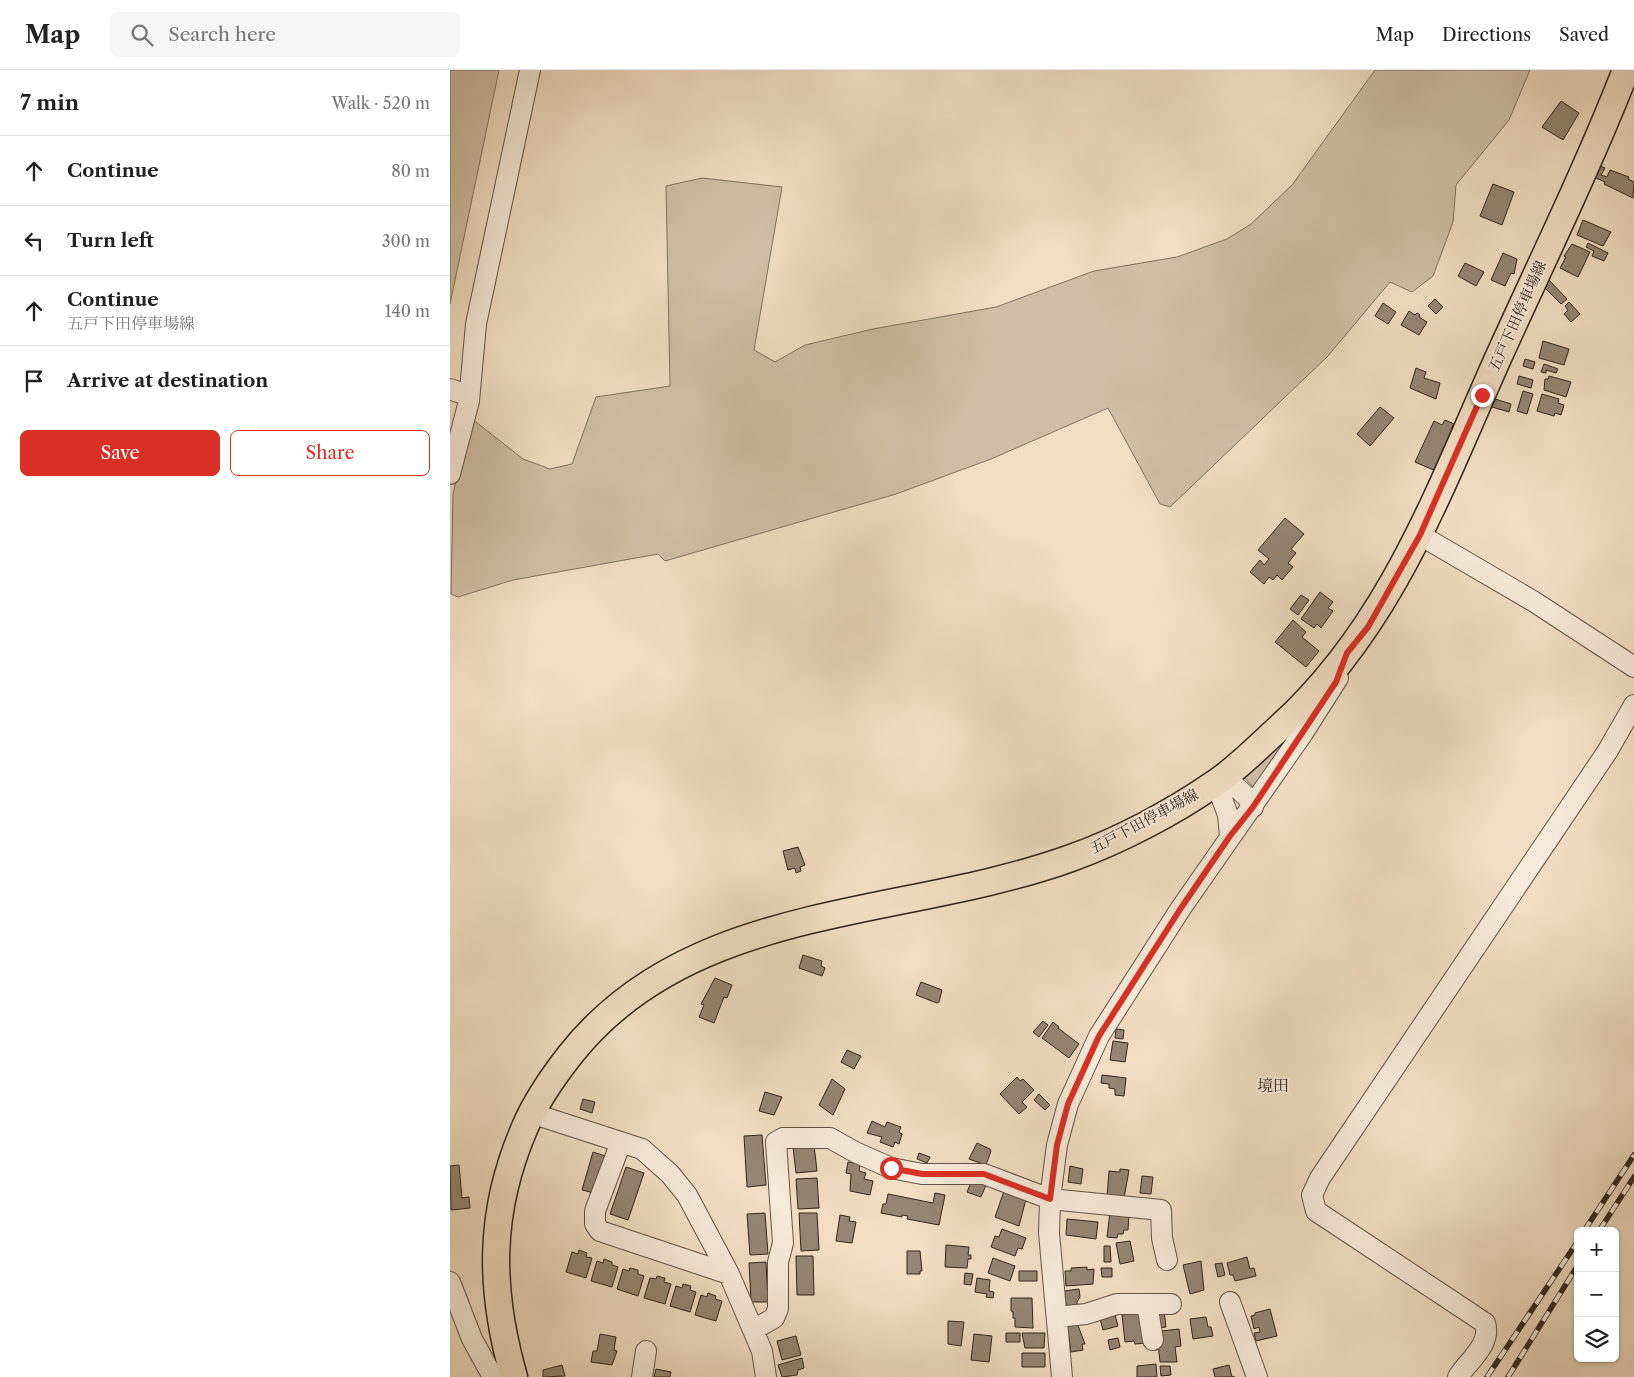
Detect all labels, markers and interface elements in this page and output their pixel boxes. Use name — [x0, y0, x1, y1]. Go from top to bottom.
search box — [110, 12, 460, 57]
text: Map — [25, 20, 80, 49]
icon: search — [128, 21, 156, 49]
text: Search here — [168, 23, 276, 46]
text: Map — [1375, 24, 1414, 46]
text: Directions — [1442, 24, 1531, 46]
text: Saved — [1559, 24, 1609, 46]
text: 7 min — [20, 90, 79, 115]
text: Walk · 520 m — [332, 93, 430, 113]
icon: ahead — [20, 157, 48, 185]
text: Continue — [67, 159, 159, 182]
text: 80 m — [391, 161, 430, 181]
icon: left — [20, 227, 48, 255]
text: Turn left — [67, 229, 154, 252]
text: 300 m — [382, 231, 430, 251]
street label: 五戸下田停車場線 — [1484, 257, 1550, 375]
text: Continue — [67, 288, 159, 311]
icon: ahead — [20, 297, 48, 325]
text: 140 m — [385, 301, 430, 321]
text: 五戸下田停車場線 — [67, 313, 195, 333]
icon: arrive — [20, 367, 48, 395]
text: Arrive at destination — [67, 369, 268, 392]
route end — [1471, 384, 1494, 407]
button: Save — [20, 430, 220, 476]
button: Share — [230, 430, 430, 476]
street label: 五戸下田停車場線 — [1087, 784, 1201, 858]
district label: 境田 — [1257, 1075, 1289, 1095]
route start — [880, 1157, 903, 1180]
map controls — [1574, 1227, 1619, 1362]
button: + — [1574, 1227, 1619, 1272]
button: − — [1574, 1272, 1619, 1317]
button: layers — [1574, 1317, 1619, 1362]

